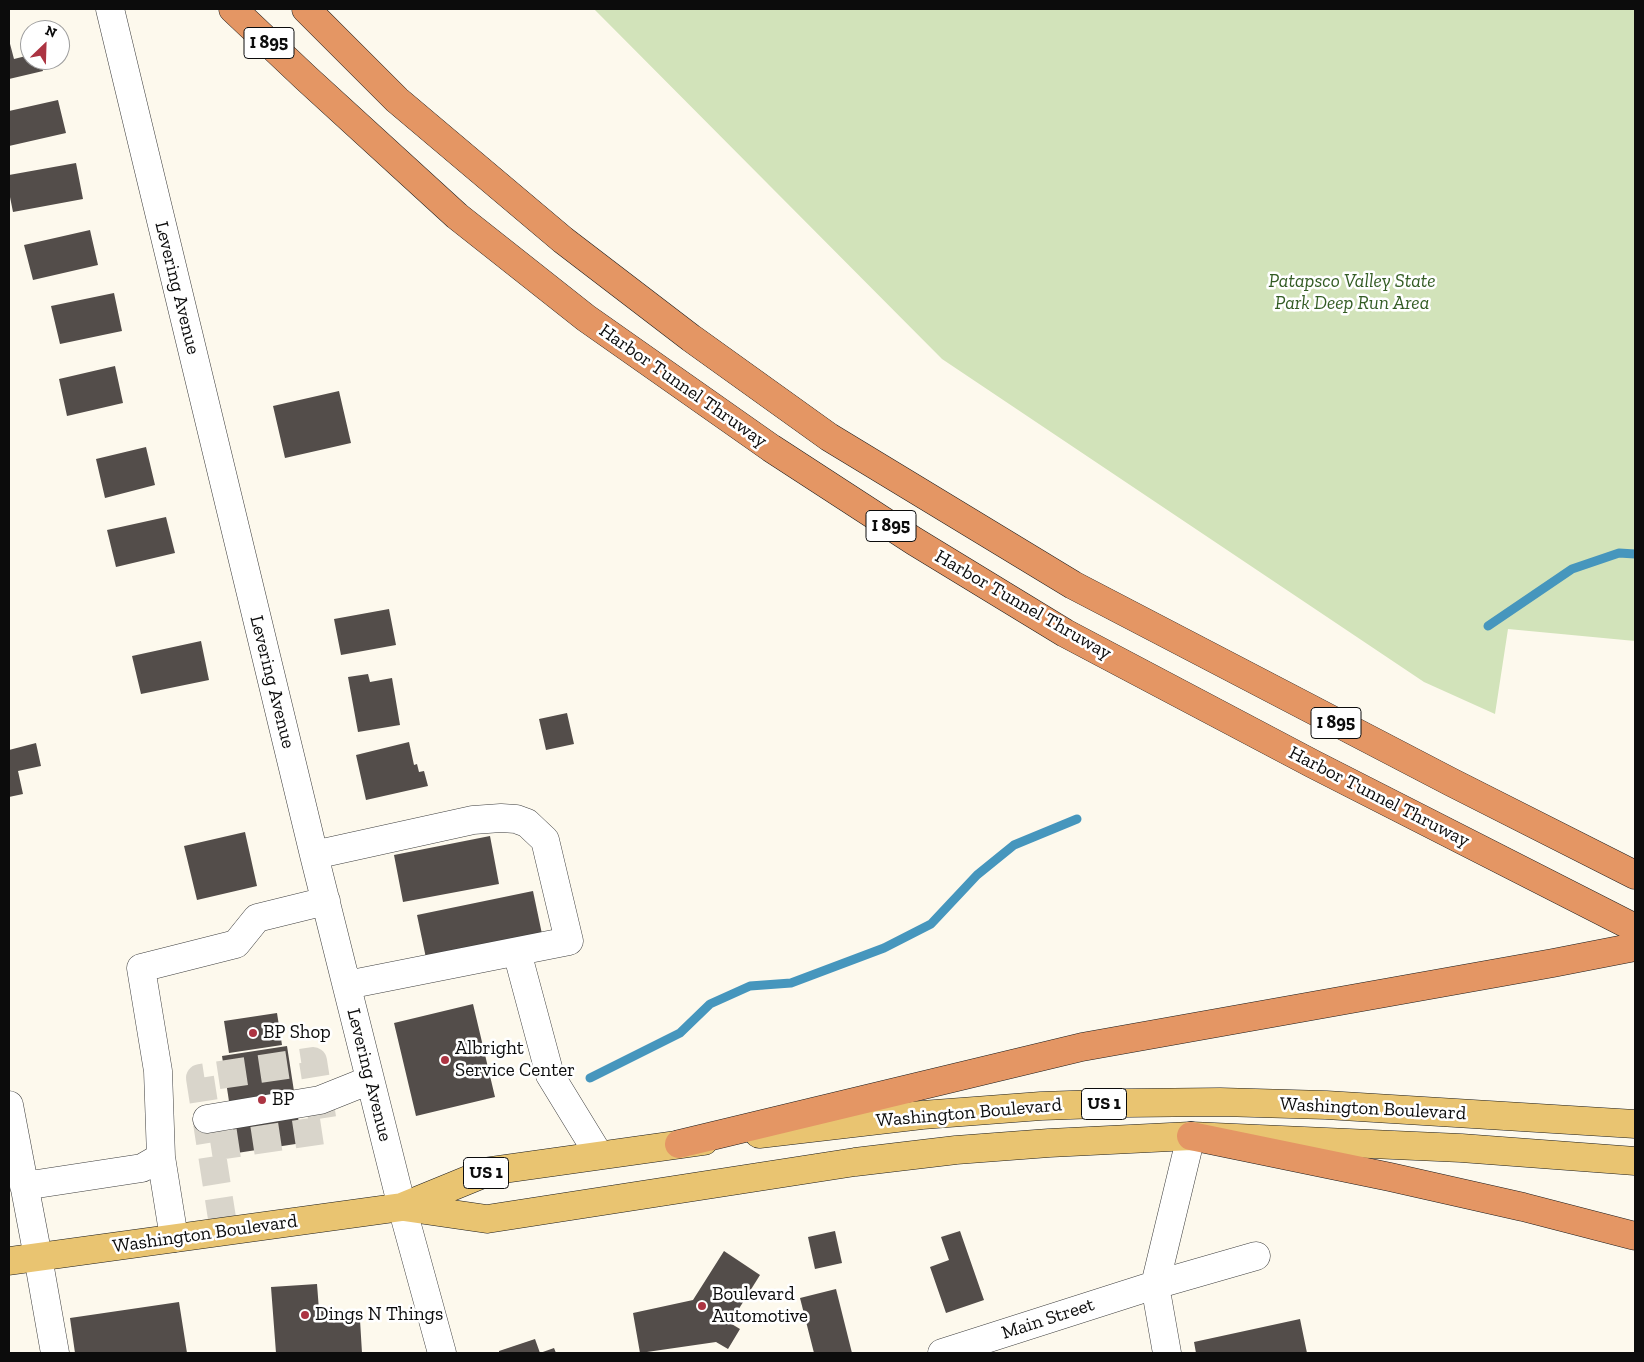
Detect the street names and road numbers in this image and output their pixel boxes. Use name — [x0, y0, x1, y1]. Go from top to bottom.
road number: I 895 — [244, 28, 294, 58]
street label: Levering Avenue — [149, 219, 205, 357]
street label: Harbor Tunnel Thruway — [595, 319, 771, 453]
road number: I 895 — [866, 511, 916, 542]
street label: Harbor Tunnel Thruway — [931, 545, 1115, 665]
street label: Levering Avenue — [244, 613, 300, 751]
road number: I 895 — [1311, 708, 1361, 738]
street label: Harbor Tunnel Thruway — [1285, 741, 1473, 853]
street label: Levering Avenue — [341, 1006, 397, 1144]
road number: US 1 — [1082, 1088, 1126, 1120]
street label: Washington Boulevard — [1279, 1093, 1467, 1125]
street label: Washington Boulevard — [875, 1094, 1063, 1132]
road number: US 1 — [464, 1158, 508, 1188]
street label: Washington Boulevard — [111, 1210, 299, 1258]
street label: Main Street — [999, 1293, 1097, 1345]

